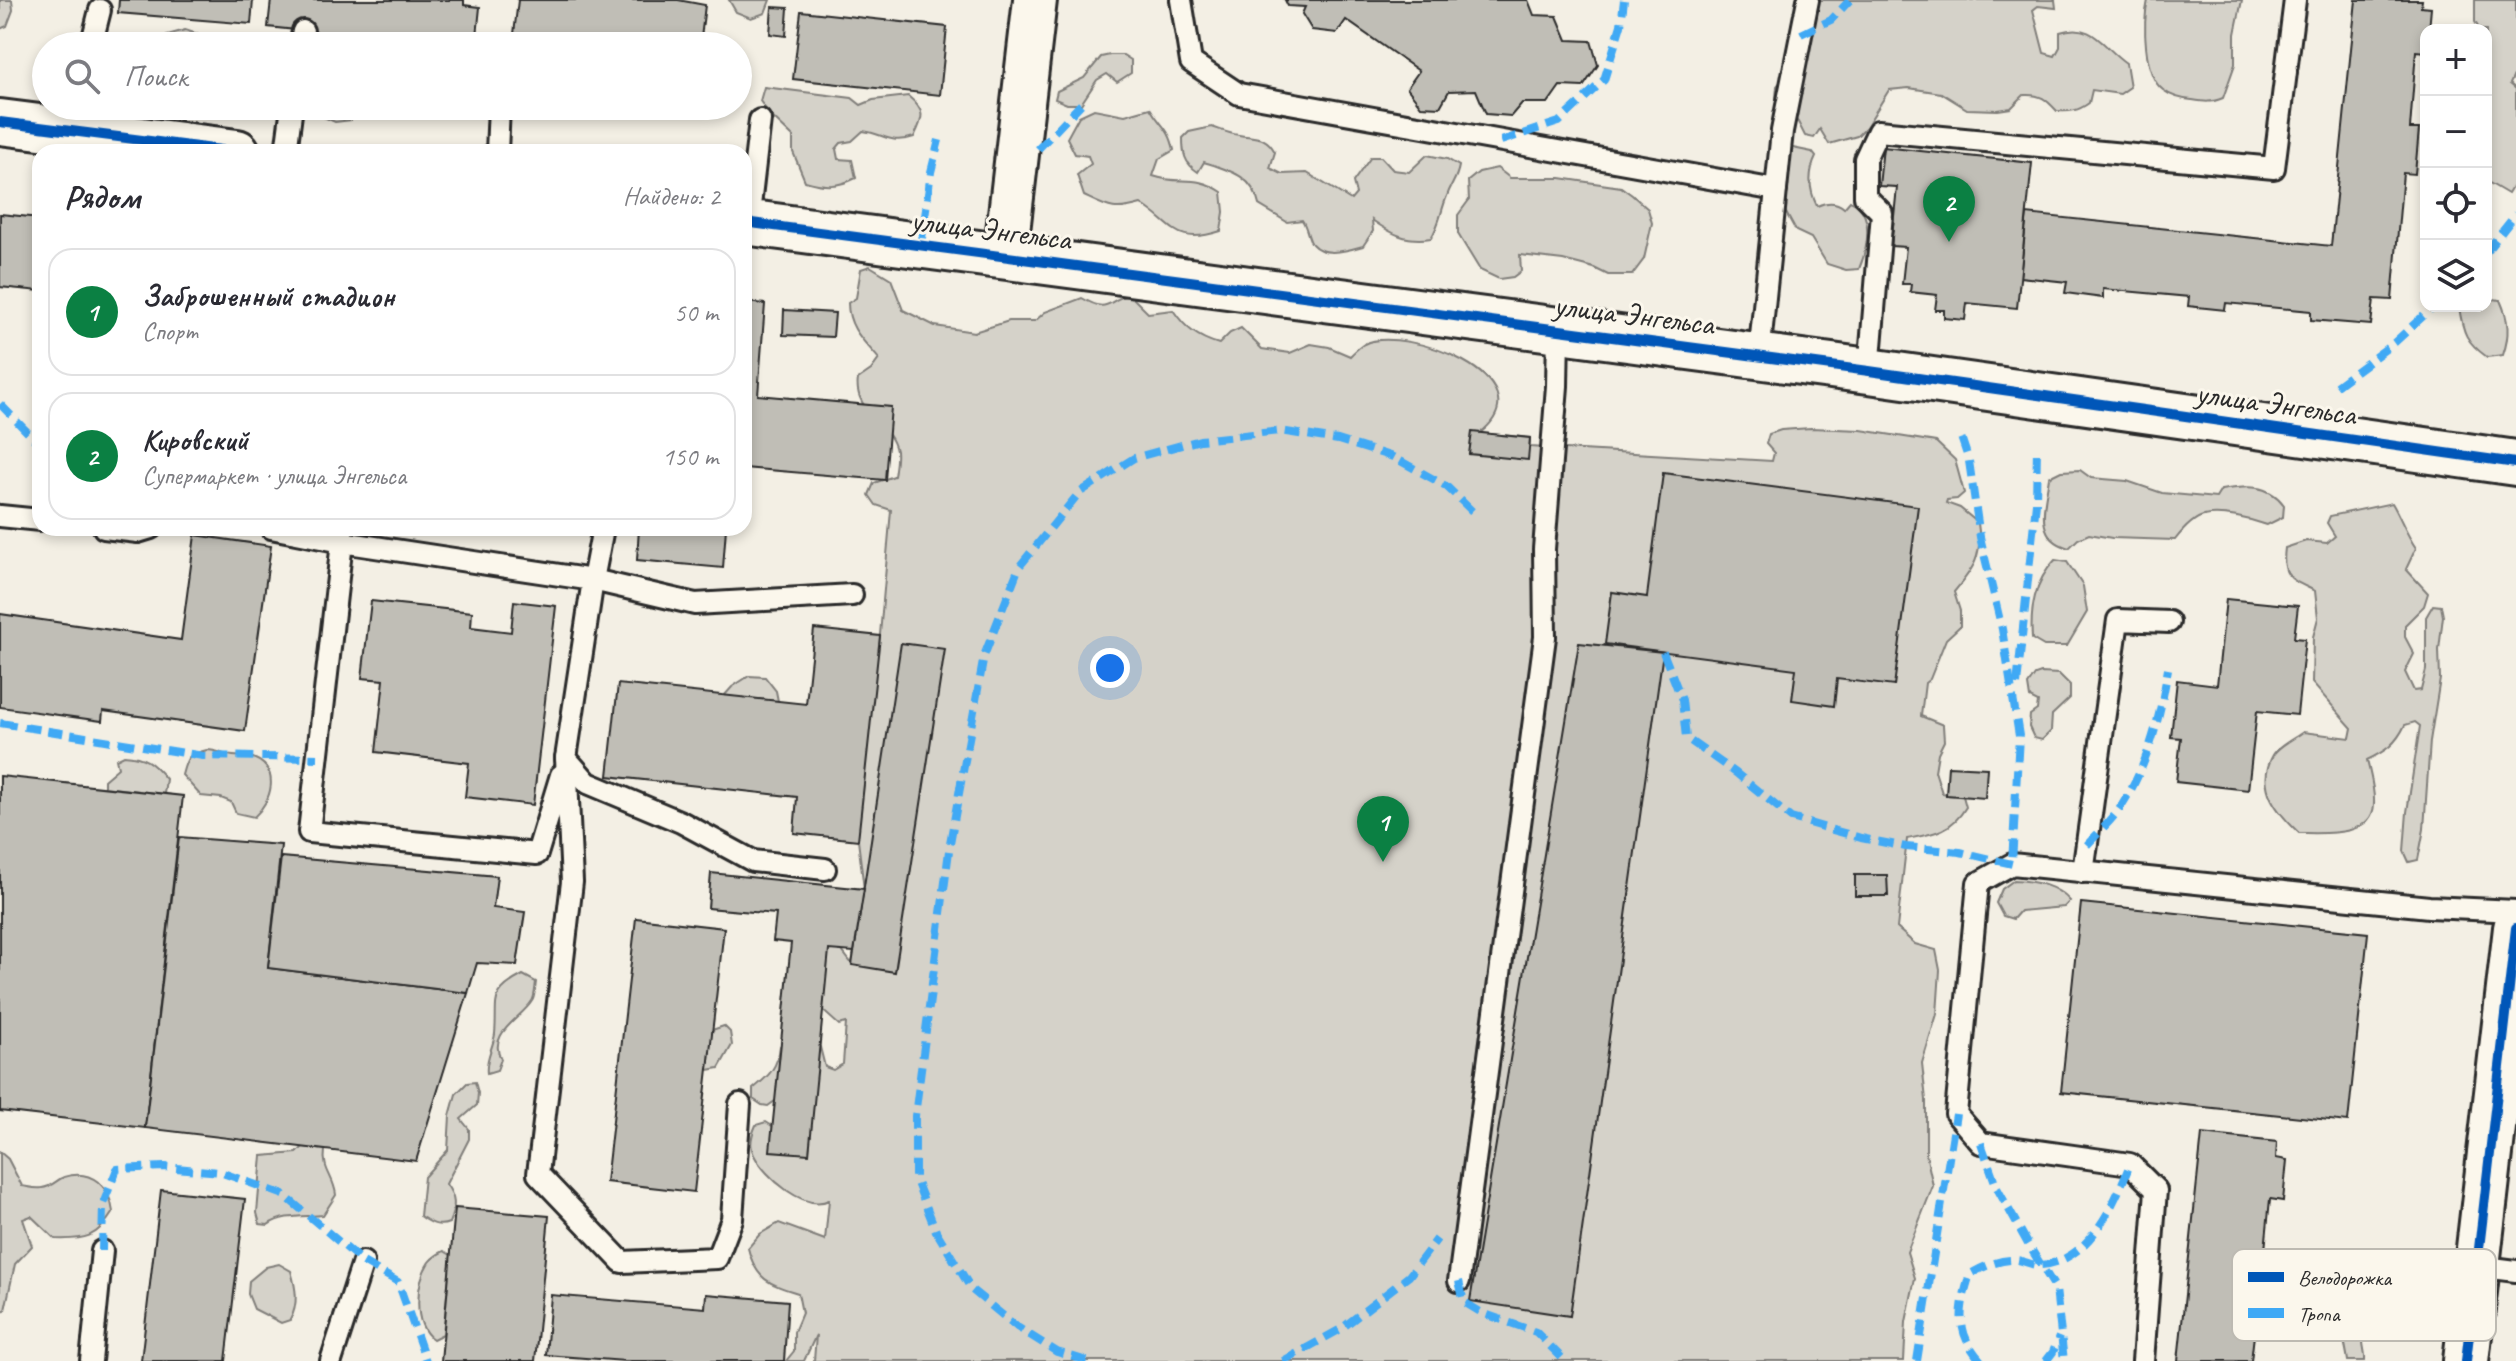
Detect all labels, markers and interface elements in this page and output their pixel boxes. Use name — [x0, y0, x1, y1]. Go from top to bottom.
map controls — [2420, 24, 2492, 312]
button: + — [2420, 24, 2492, 96]
search box — [32, 32, 752, 120]
icon: search — [60, 54, 104, 98]
text: Поиск — [124, 57, 187, 95]
button: − — [2420, 96, 2492, 168]
button: locate — [2420, 168, 2492, 240]
text: Рядом — [64, 175, 140, 218]
pin: 2 — [1923, 176, 1975, 242]
text: Найдено: 2 — [623, 180, 720, 213]
street label: улица Энгельса — [907, 199, 1075, 260]
button: layers — [2420, 240, 2492, 312]
text: Заброшенный стадион — [142, 277, 395, 315]
street label: улица Энгельса — [1550, 284, 1718, 345]
text: 1 — [86, 296, 98, 329]
text: 50 m — [674, 296, 718, 329]
text: Спорт — [142, 315, 198, 348]
street label: улица Энгельса — [2191, 372, 2361, 435]
text: Кировский — [142, 421, 248, 459]
text: 2 — [86, 440, 98, 473]
text: 150 m — [662, 440, 718, 473]
text: Супермаркет · улица Энгельса — [142, 459, 406, 492]
your location — [1090, 648, 1130, 688]
pin: 1 — [1357, 796, 1409, 862]
legend — [2232, 1249, 2496, 1341]
text: Велодорожка — [2298, 1264, 2392, 1292]
text: Тропа — [2298, 1300, 2341, 1328]

